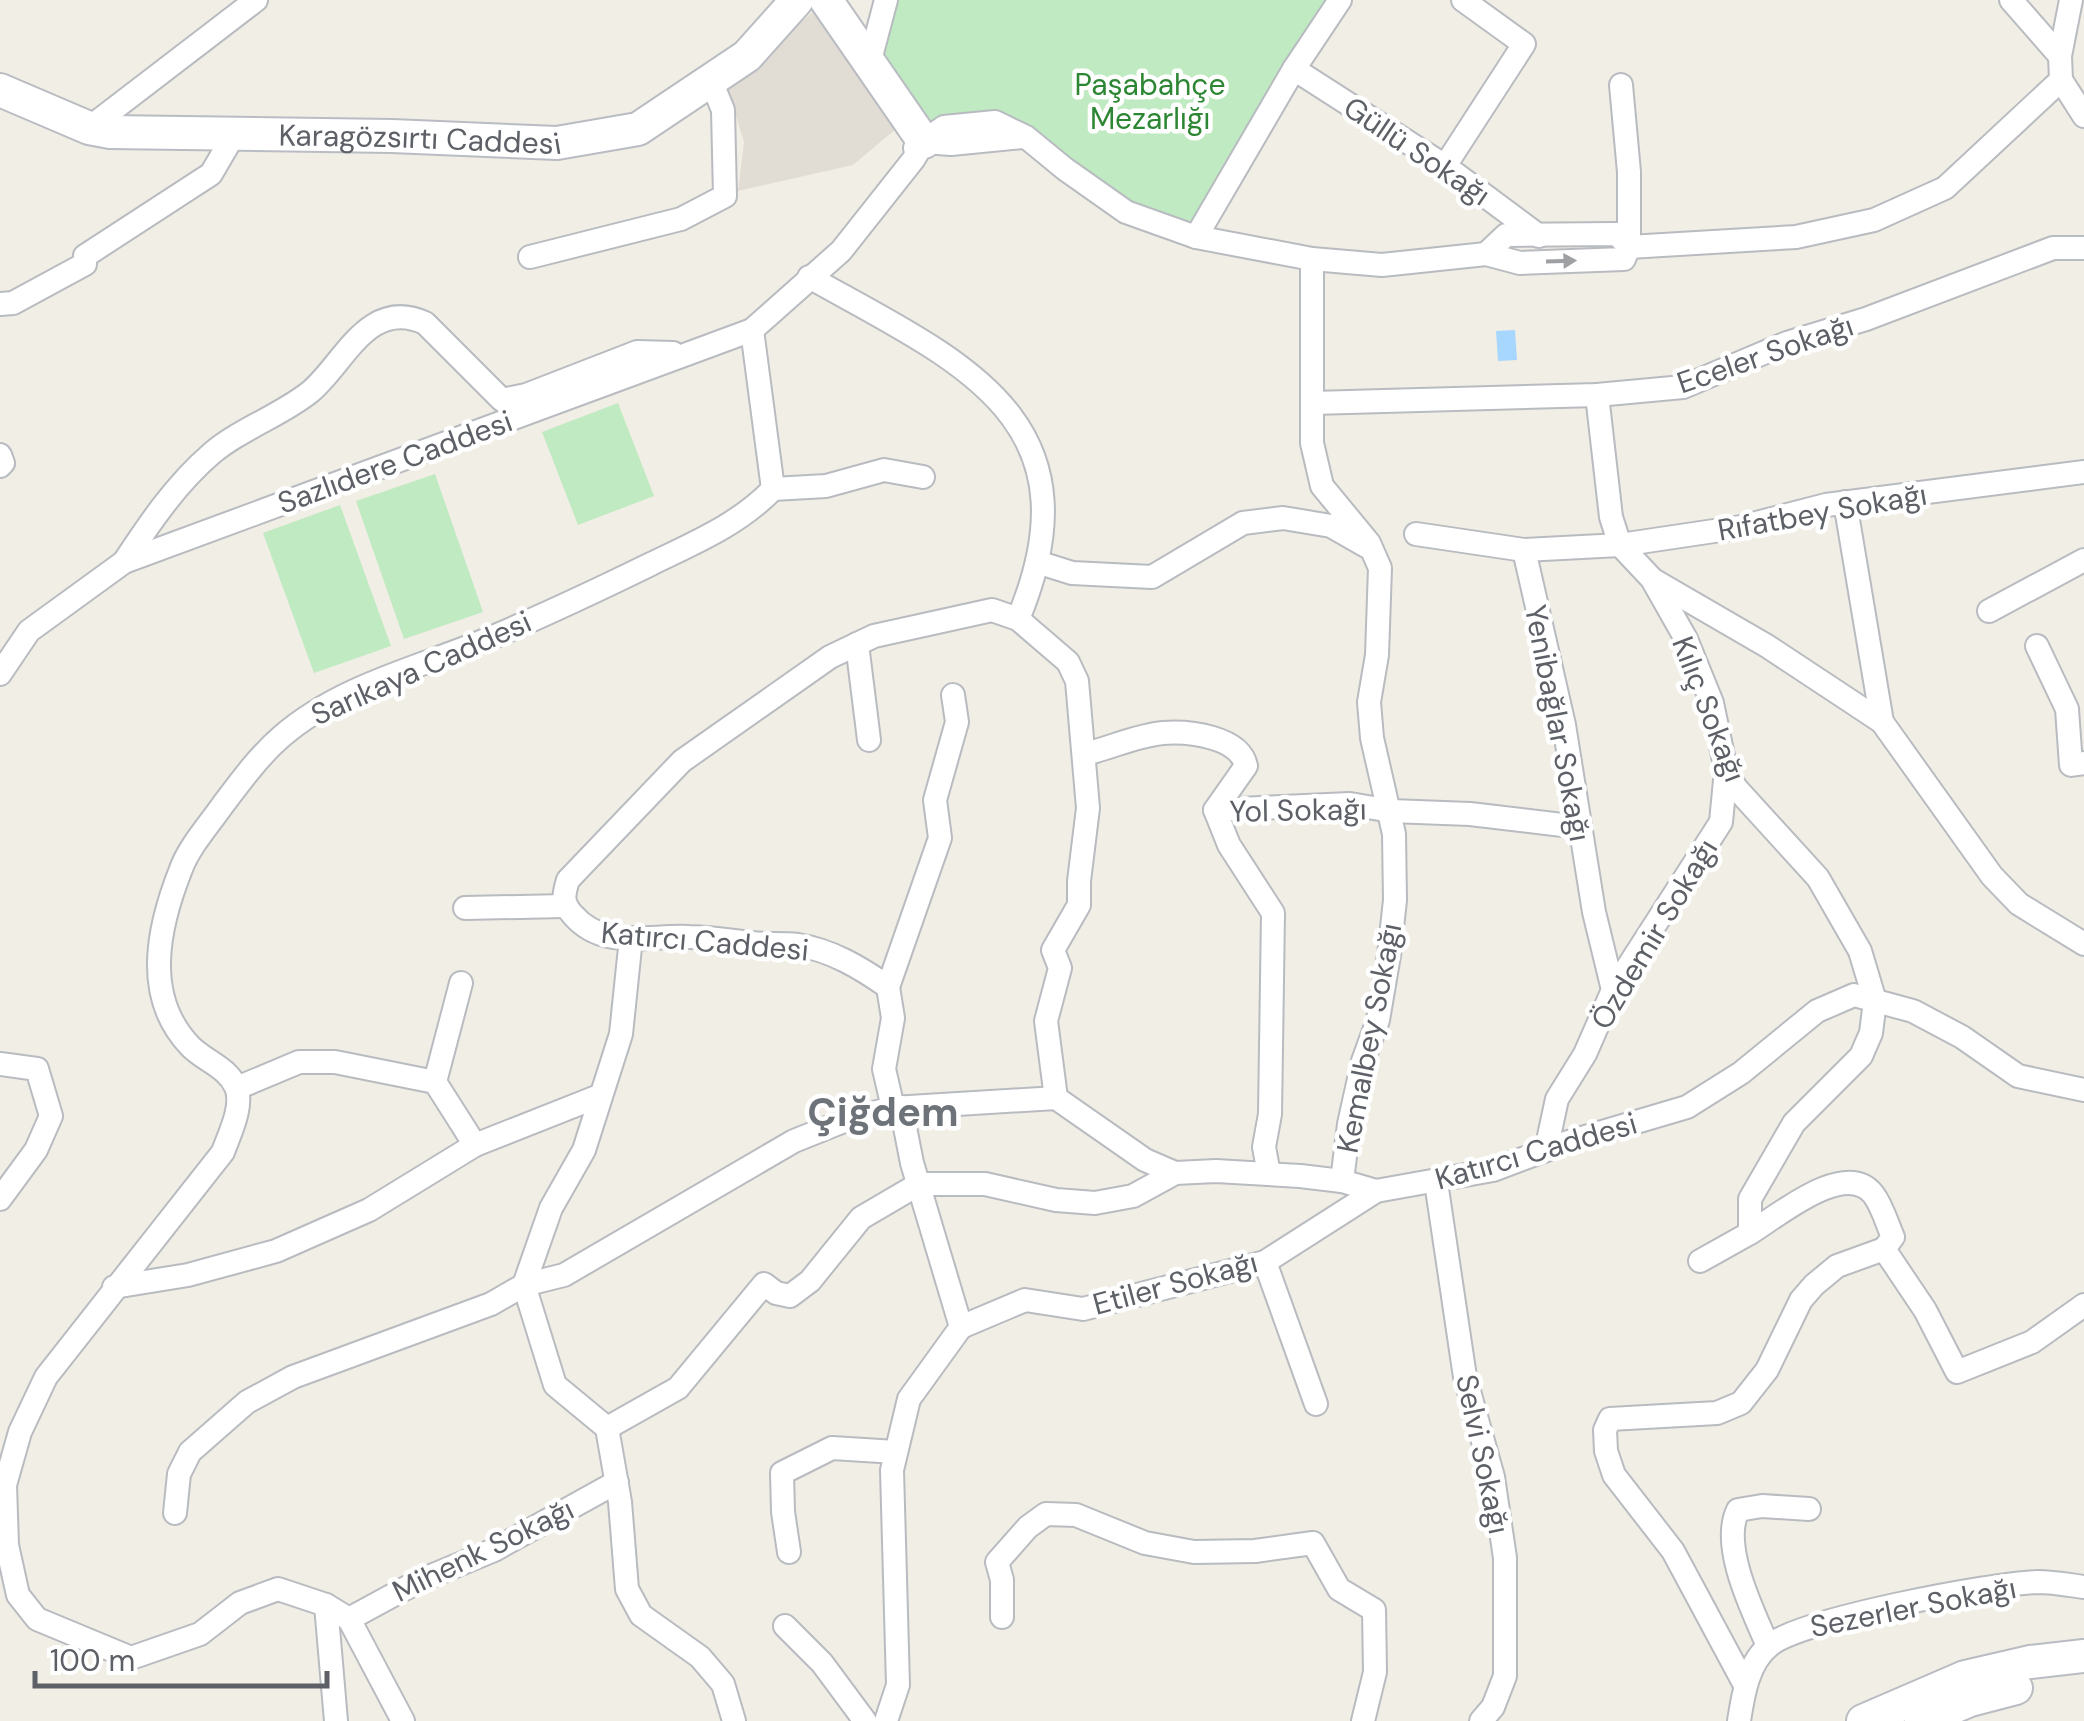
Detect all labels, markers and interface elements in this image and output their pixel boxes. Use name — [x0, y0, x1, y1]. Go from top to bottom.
park label: Paşabahçe Mezarlığı — [1075, 65, 1225, 138]
street label: Güllü Sokağı — [1336, 88, 1498, 214]
street label: Karagözsırtı Caddesi — [278, 115, 564, 163]
one-way arrow — [1545, 253, 1577, 269]
street label: Eceler Sokağı — [1672, 306, 1858, 402]
street label: Sazlıdere Caddesi — [272, 401, 518, 523]
street label: Rıfatbey Sokağı — [1714, 474, 1930, 550]
street label: Yenibağlar Sokağı — [1516, 601, 1600, 845]
street label: Sarıkaya Caddesi — [305, 602, 537, 734]
street label: Kılıç Sokağı — [1663, 631, 1755, 787]
street label: Yol Sokağı — [1229, 789, 1367, 831]
street label: Özdemir Sokağı — [1582, 831, 1726, 1037]
street label: Katırcı Caddesi — [600, 912, 810, 970]
street label: Kemalbey Sokağı — [1328, 920, 1410, 1156]
district label: Çiğdem — [807, 1086, 959, 1138]
street label: Katırcı Caddesi — [1430, 1104, 1642, 1198]
street label: Etiler Sokağı — [1088, 1242, 1262, 1324]
street label: Selvi Sokağı — [1447, 1371, 1519, 1537]
street label: Mihenk Sokağı — [386, 1489, 580, 1611]
street label: Sezerler Sokağı — [1807, 1568, 2019, 1646]
scale bar — [35, 1626, 328, 1688]
text: 100 m — [50, 1641, 135, 1680]

